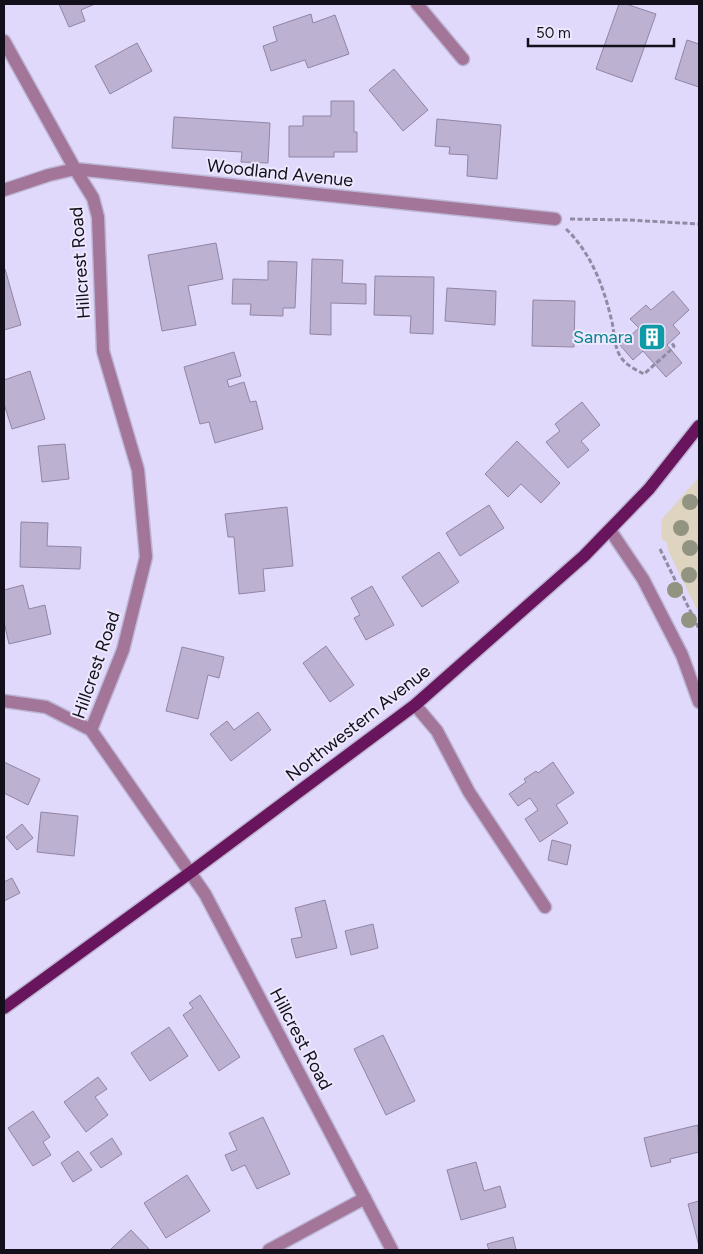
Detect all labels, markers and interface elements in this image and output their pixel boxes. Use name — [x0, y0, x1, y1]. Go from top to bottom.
scale bar — [528, 15, 674, 47]
text: 50 m — [536, 24, 571, 42]
street label: Woodland Avenue — [206, 154, 354, 192]
street label: Hillcrest Road — [65, 206, 95, 320]
building icon: Samara — [637, 322, 667, 352]
place label: Samara — [573, 326, 633, 348]
street label: Hillcrest Road — [67, 608, 125, 722]
street label: Northwestern Avenue — [281, 660, 435, 786]
street label: Hillcrest Road — [265, 984, 337, 1094]

